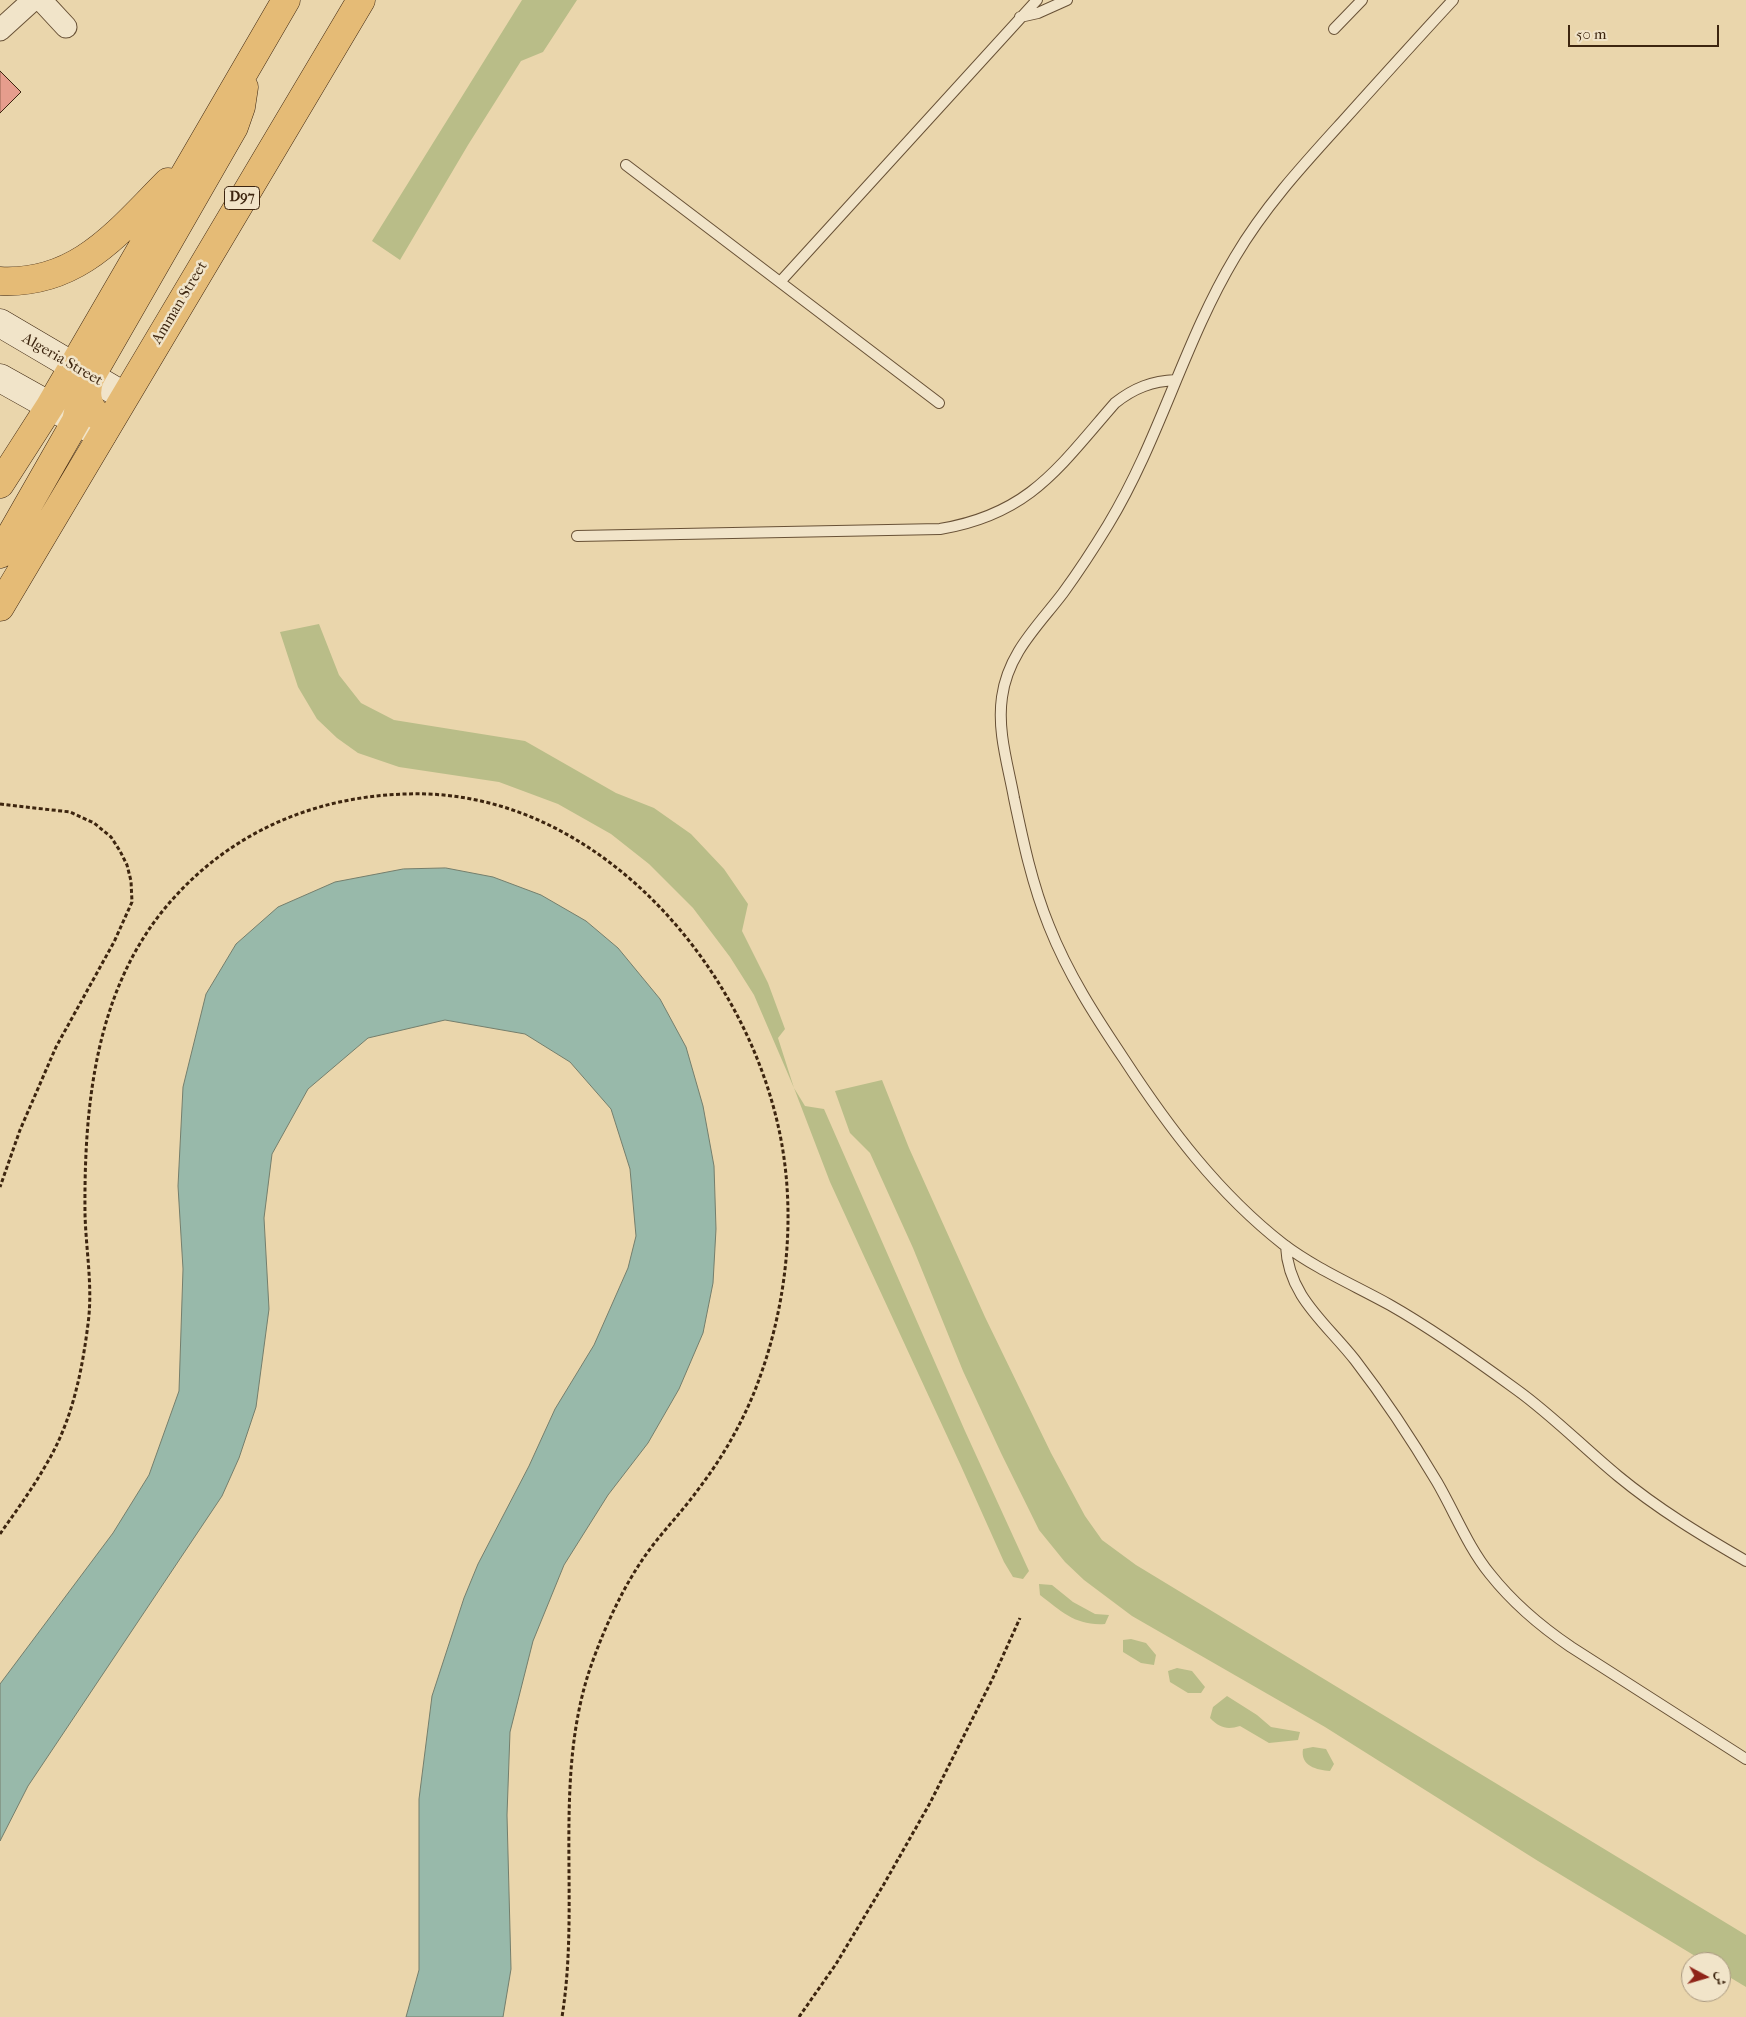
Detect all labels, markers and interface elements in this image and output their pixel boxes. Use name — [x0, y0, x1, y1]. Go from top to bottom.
scale bar — [1571, 15, 1722, 47]
text: 50 m — [1576, 25, 1606, 43]
road number: D97 — [224, 187, 260, 210]
street label: Amman Street — [148, 258, 212, 348]
street label: Algeria Street — [19, 330, 105, 390]
north arrow — [1681, 1952, 1731, 2002]
text: ش — [1711, 1971, 1730, 1986]

